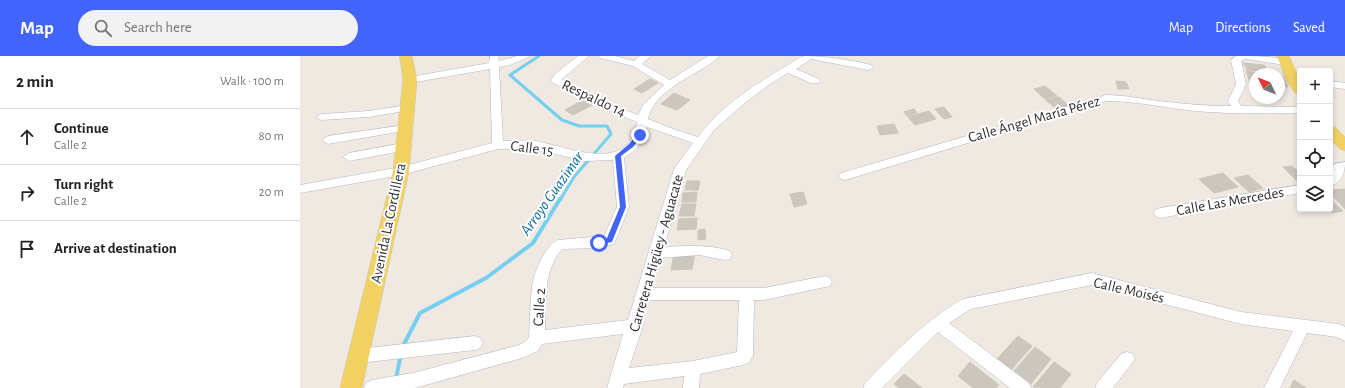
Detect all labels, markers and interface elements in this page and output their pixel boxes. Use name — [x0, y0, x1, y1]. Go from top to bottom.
search box — [78, 10, 358, 46]
icon: search — [92, 17, 114, 39]
text: Map — [20, 19, 54, 38]
text: Search here — [124, 20, 192, 35]
text: Map — [1169, 21, 1193, 35]
text: Directions — [1215, 21, 1271, 35]
text: Saved — [1293, 21, 1325, 35]
north arrow — [1249, 68, 1285, 104]
map controls — [1297, 68, 1333, 212]
button: + — [1297, 68, 1333, 104]
text: 2 min — [16, 73, 54, 90]
text: Walk · 100 m — [220, 75, 284, 88]
street label: Respaldo 14 — [560, 77, 628, 120]
street label: Calle Ángel María Pérez — [966, 92, 1102, 146]
button: − — [1297, 104, 1333, 140]
text: Continue — [54, 121, 109, 136]
icon: ahead — [16, 126, 38, 148]
route end — [631, 126, 649, 144]
text: 80 m — [258, 130, 284, 143]
street label: Calle 15 — [510, 138, 554, 159]
text: Calle 2 — [54, 139, 87, 152]
button: locate — [1297, 140, 1333, 176]
water label: Arroyo Guazimar — [517, 148, 587, 239]
street label: Avenida La Cordillera — [368, 162, 409, 285]
street label: Carretera Higüey - Aguacate — [627, 173, 686, 334]
button: layers — [1297, 176, 1333, 212]
text: Turn right — [54, 177, 113, 192]
icon: right — [16, 182, 38, 204]
street label: Calle Las Mercedes — [1175, 185, 1285, 218]
text: 20 m — [259, 186, 284, 199]
text: Calle 2 — [54, 195, 87, 208]
route start — [590, 234, 608, 252]
icon: arrive — [16, 238, 38, 260]
text: Arrive at destination — [54, 241, 177, 256]
street label: Calle Moisés — [1092, 275, 1166, 306]
street label: Calle 2 — [531, 287, 548, 327]

